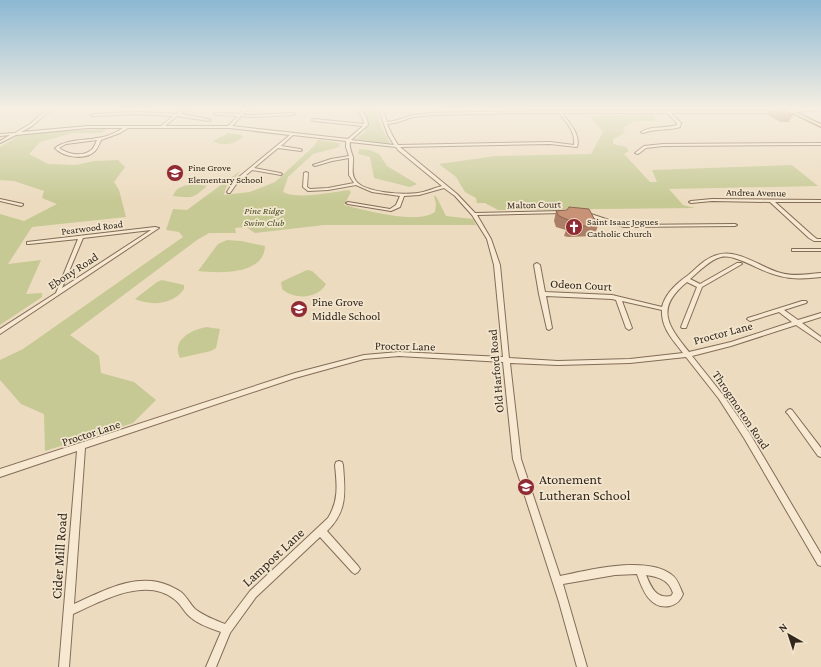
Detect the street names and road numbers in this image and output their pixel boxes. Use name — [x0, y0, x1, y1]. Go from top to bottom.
street label: Andrea Avenue — [726, 186, 787, 199]
street label: Malton Court — [507, 199, 562, 210]
street label: Pearwood Road — [61, 218, 124, 237]
street label: Ebony Road — [45, 249, 101, 292]
street label: Odeon Court — [550, 276, 613, 294]
street label: Proctor Lane — [692, 318, 754, 348]
street label: Old Harford Road — [485, 328, 507, 413]
street label: Proctor Lane — [375, 338, 435, 354]
street label: Throgmorton Road — [710, 368, 773, 452]
street label: Proctor Lane — [60, 417, 122, 449]
street label: Cider Mill Road — [48, 512, 70, 600]
street label: Lampost Lane — [239, 524, 307, 590]

